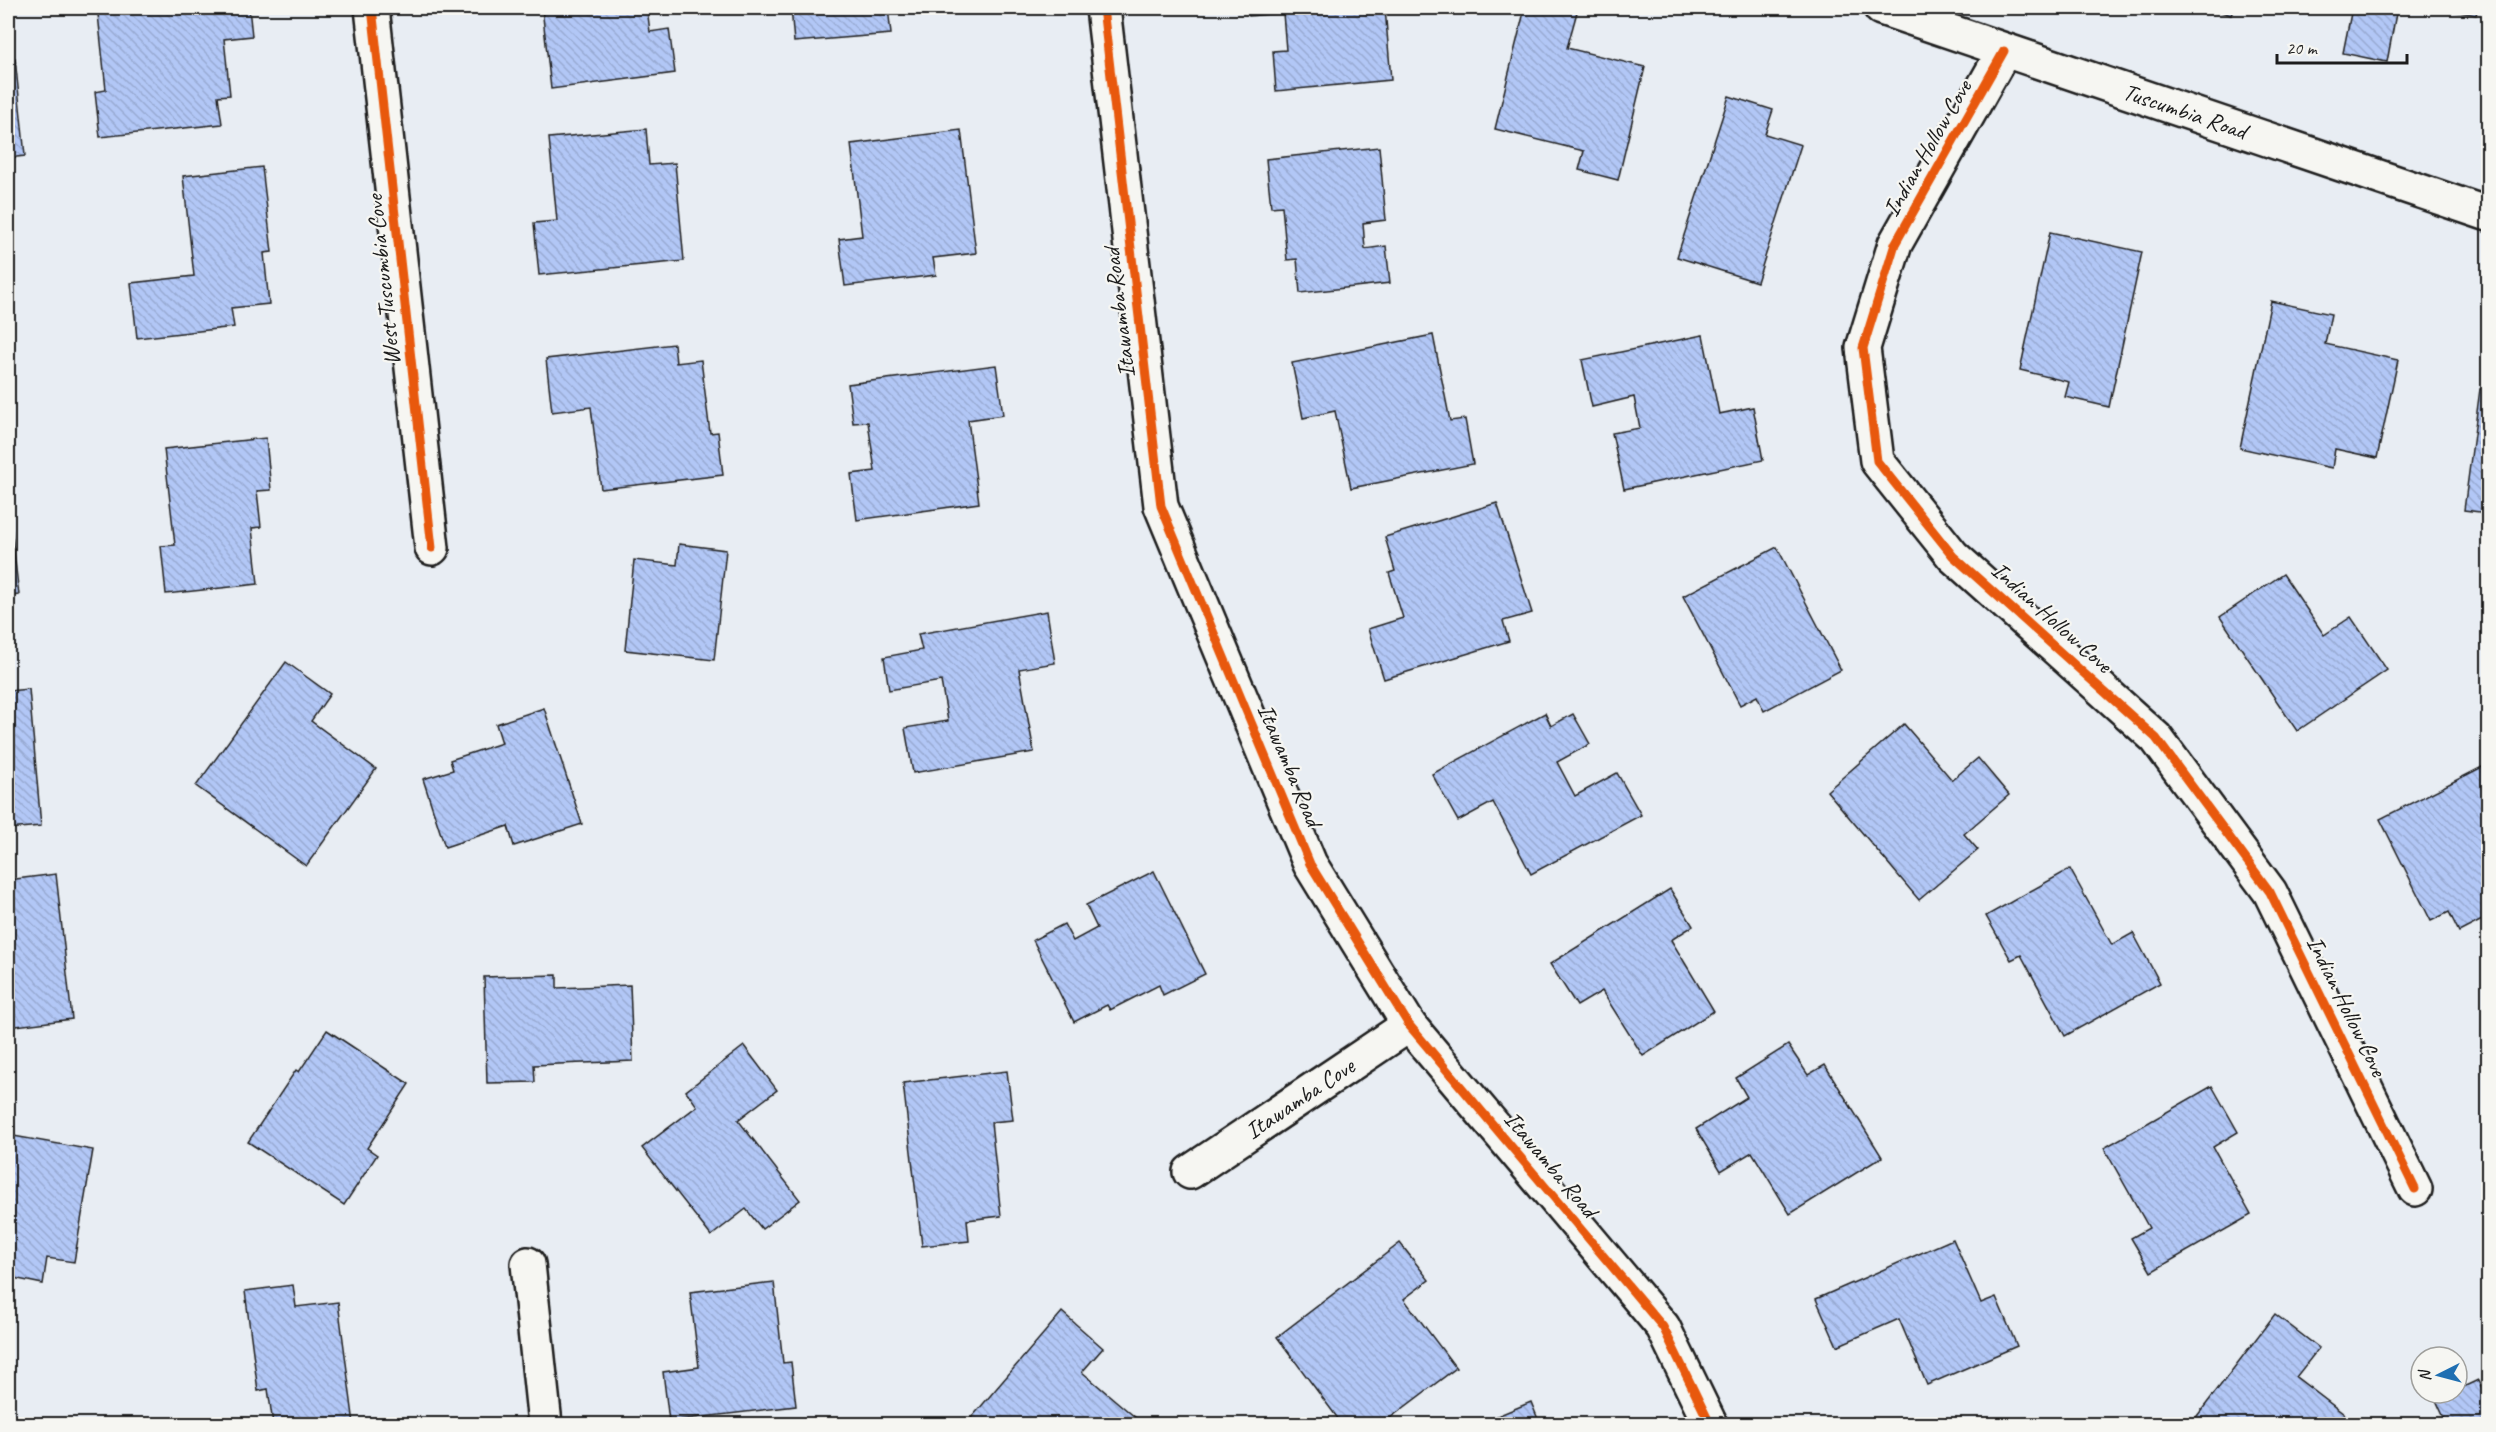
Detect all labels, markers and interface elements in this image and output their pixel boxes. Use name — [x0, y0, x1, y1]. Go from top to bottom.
scale bar — [2277, 27, 2408, 65]
text: 20 m — [2286, 37, 2319, 59]
street label: Indian Hollow Cove — [1876, 73, 1979, 222]
street label: Tuscumbia Road — [2119, 76, 2254, 147]
street label: West Tuscumbia Cove — [359, 191, 407, 367]
street label: Itawamba Road — [1096, 243, 1142, 379]
street label: Indian Hollow Cove — [1985, 555, 2120, 681]
street label: Itawamba Road — [1251, 699, 1331, 834]
street label: Indian Hollow Cove — [2300, 931, 2395, 1083]
street label: Itawamba Cove — [1239, 1050, 1362, 1146]
street label: Itawamba Road — [1498, 1105, 1607, 1226]
north arrow — [2409, 1345, 2469, 1405]
text: N — [2414, 1367, 2436, 1382]

